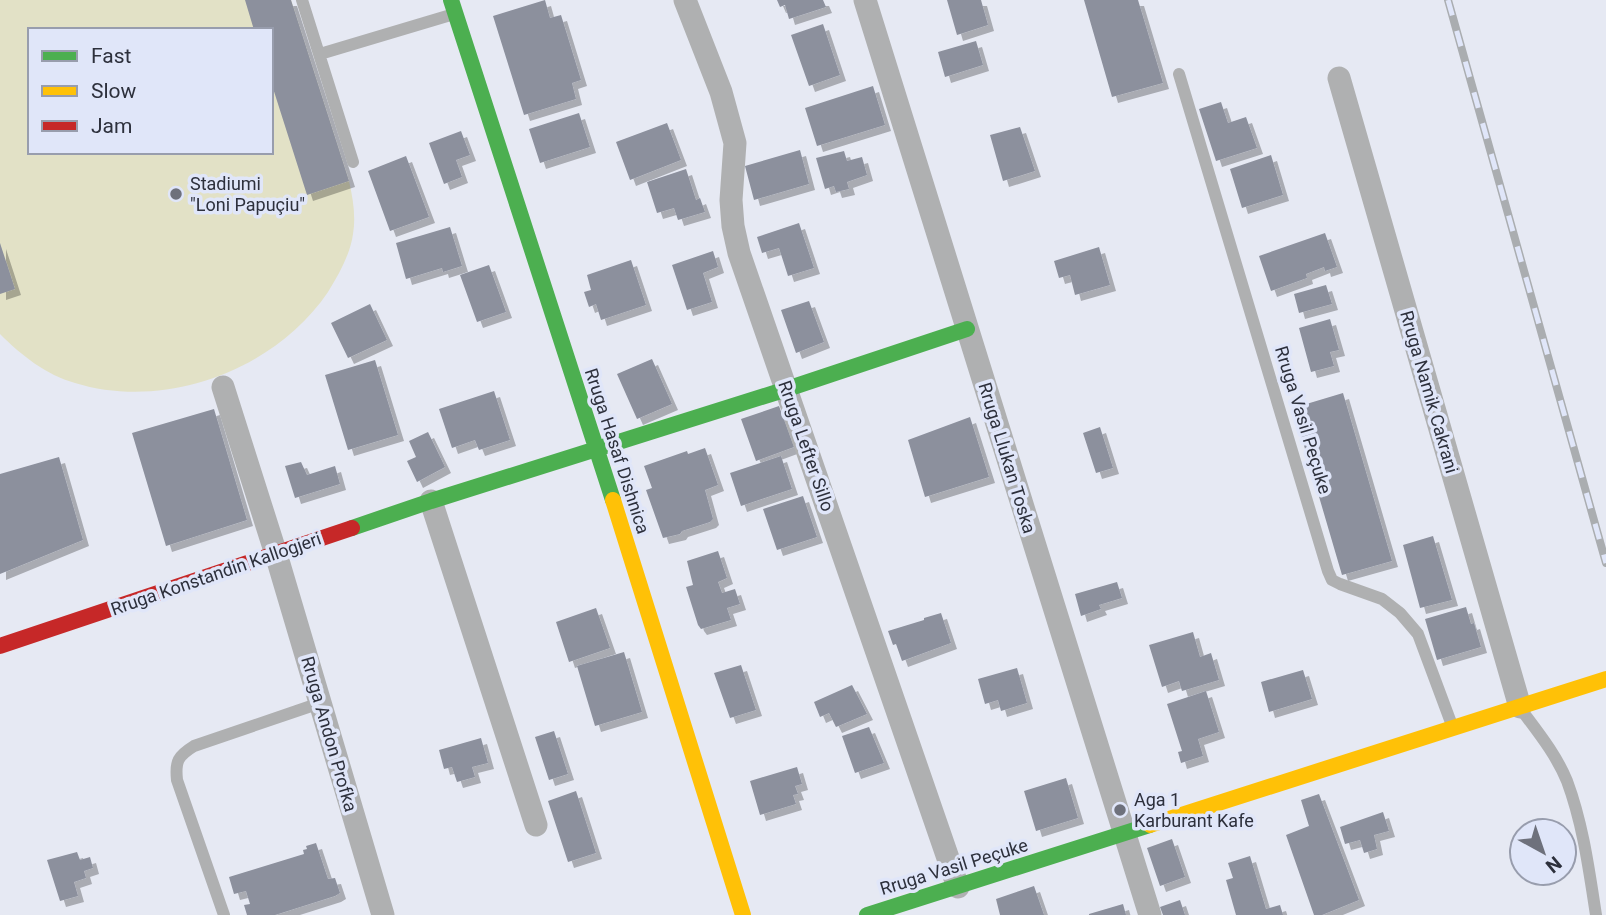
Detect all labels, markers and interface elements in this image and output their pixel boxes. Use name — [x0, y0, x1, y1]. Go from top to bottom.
legend — [28, 28, 273, 154]
text: Fast — [91, 44, 132, 68]
text: Slow — [91, 79, 137, 103]
text: Jam — [91, 114, 132, 138]
place label: Stadiumi "Loni Papuçiu" — [190, 173, 305, 215]
marker: Stadiumi "Loni Papuçiu" — [168, 186, 184, 202]
street label: Rruga Namik Cakrani — [1396, 308, 1463, 476]
street label: Rruga Vasil Peçuke — [1271, 343, 1336, 496]
street label: Rruga Hasaf Dishnica — [581, 365, 654, 536]
street label: Rruga Lefter Sillo — [774, 378, 839, 514]
street label: Rruga Llukan Toska — [975, 380, 1040, 536]
street label: Rruga Konstandin Kallogjeri — [108, 528, 324, 619]
street label: Rruga Andon Profka — [297, 654, 362, 814]
place label: Aga 1 Karburant Kafe — [1134, 789, 1254, 831]
marker: Aga 1 Karburant Kafe — [1112, 802, 1128, 818]
north arrow — [1508, 817, 1578, 887]
street label: Rruga Vasil Peçuke — [877, 834, 1030, 899]
text: N — [1541, 852, 1566, 878]

